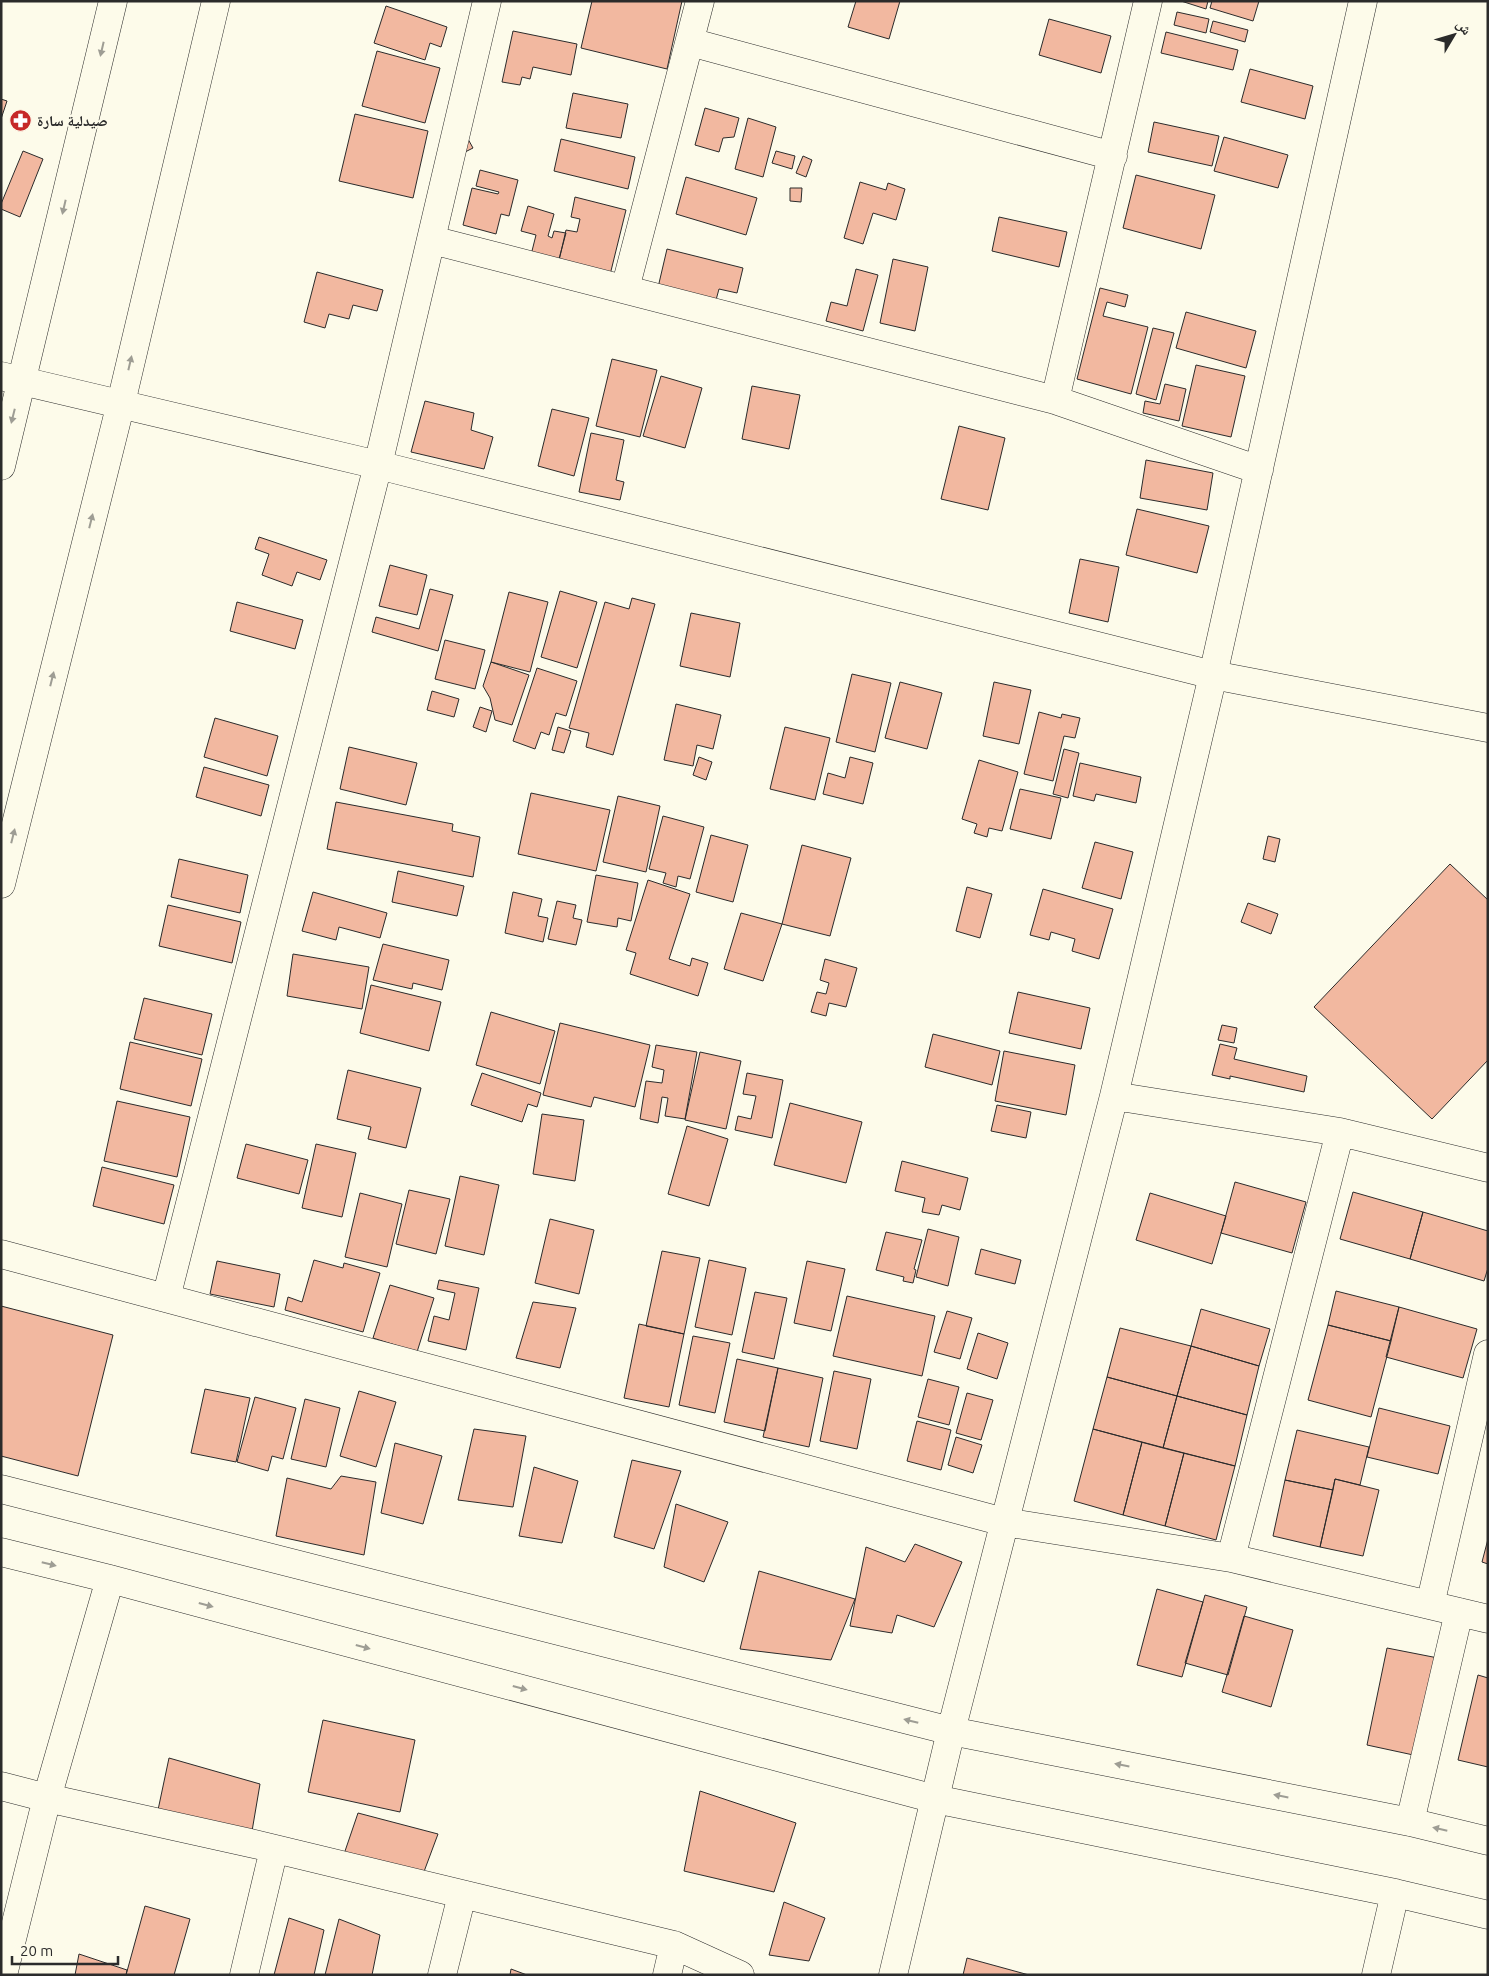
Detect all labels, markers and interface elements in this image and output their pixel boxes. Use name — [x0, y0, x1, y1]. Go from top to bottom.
north arrow — [1429, 10, 1479, 60]
text: ش — [1453, 16, 1475, 39]
one-way arrow — [98, 41, 106, 56]
pharmacy icon: صيدلية سارة — [9, 109, 33, 133]
place label: صيدلية سارة — [37, 112, 108, 129]
one-way arrow — [60, 199, 68, 214]
one-way arrow — [126, 356, 134, 371]
one-way arrow — [9, 408, 17, 423]
one-way arrow — [88, 513, 96, 528]
one-way arrow — [48, 671, 56, 686]
one-way arrow — [9, 829, 17, 844]
one-way arrow — [41, 1560, 56, 1568]
one-way arrow — [199, 1601, 214, 1609]
one-way arrow — [355, 1643, 370, 1651]
one-way arrow — [512, 1685, 527, 1693]
one-way arrow — [904, 1716, 919, 1724]
one-way arrow — [1113, 1760, 1129, 1768]
one-way arrow — [1273, 1792, 1289, 1800]
one-way arrow — [1433, 1825, 1448, 1833]
scale bar — [12, 1934, 119, 1966]
text: 20 m — [20, 1942, 53, 1959]

